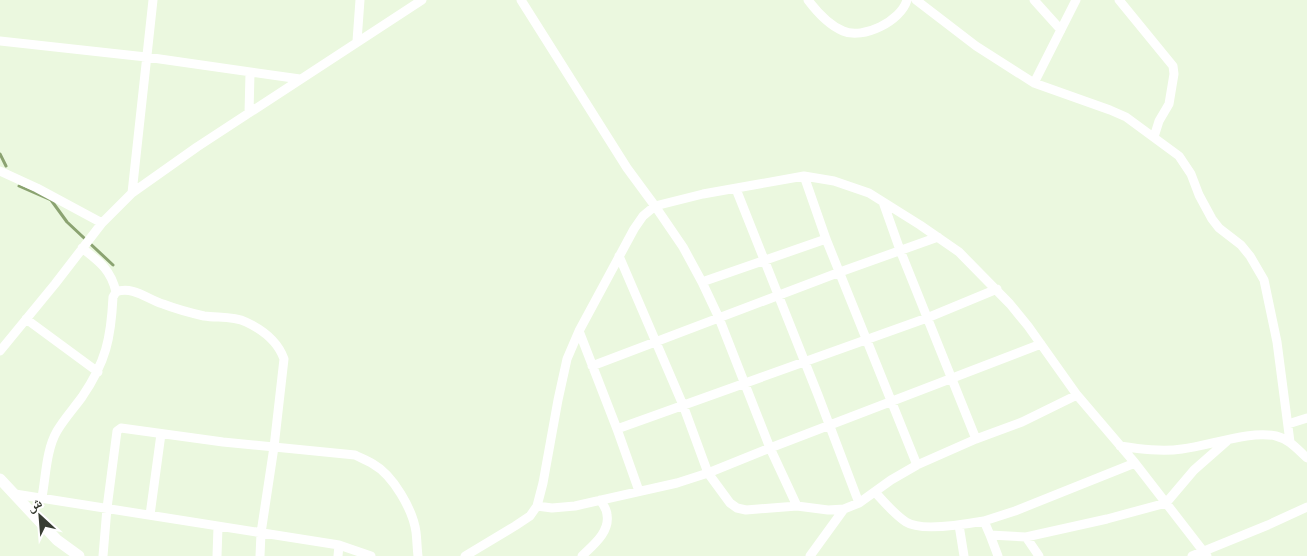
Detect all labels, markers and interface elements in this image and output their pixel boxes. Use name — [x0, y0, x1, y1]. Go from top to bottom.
north arrow — [15, 491, 65, 541]
text: ش — [24, 493, 45, 516]

